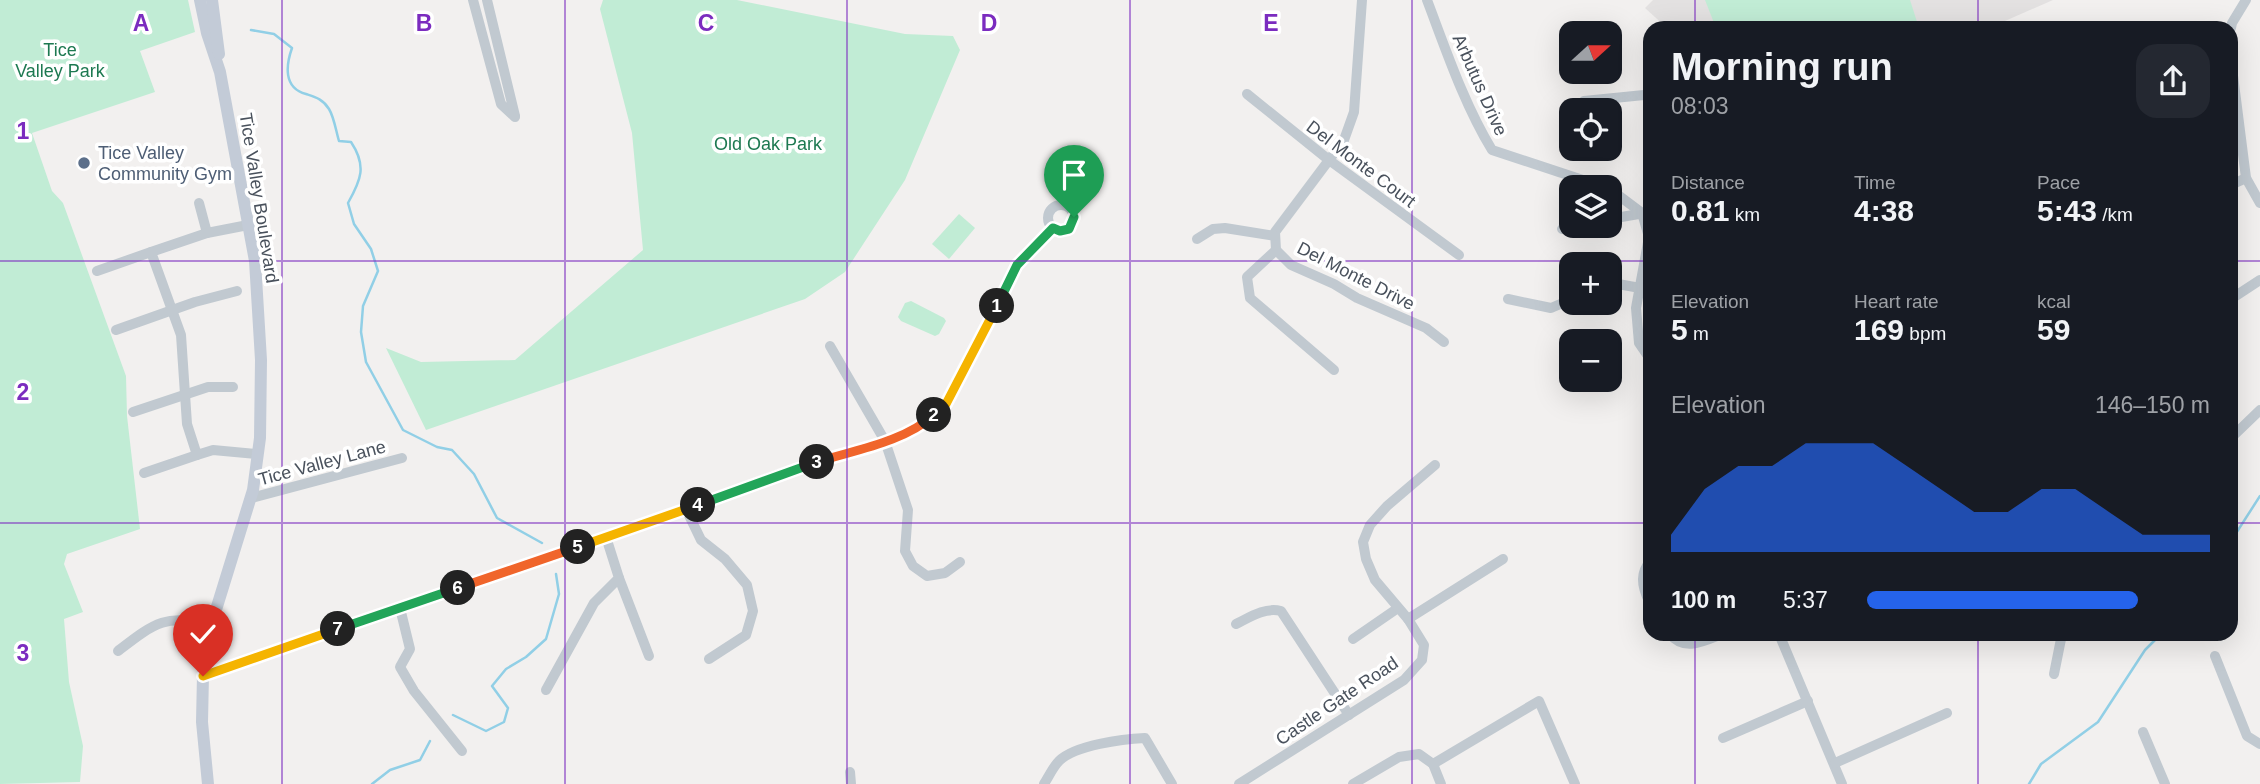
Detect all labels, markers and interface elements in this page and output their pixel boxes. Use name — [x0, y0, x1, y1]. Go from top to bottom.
text: A — [133, 10, 149, 36]
text: B — [416, 10, 432, 36]
text: C — [698, 10, 714, 36]
text: D — [981, 10, 997, 36]
text: E — [1263, 10, 1279, 36]
north arrow — [1559, 21, 1622, 84]
map controls — [1559, 21, 1622, 392]
street label: Arbutus Drive — [1449, 31, 1511, 139]
park label: Tice Valley Park — [15, 40, 106, 81]
button: share — [2136, 44, 2210, 118]
text: Morning run — [1671, 46, 1893, 88]
text: 08:03 — [1671, 93, 1729, 119]
button: locate — [1559, 98, 1622, 161]
street label: Tice Valley Boulevard — [236, 111, 282, 285]
street label: Del Monte Court — [1303, 117, 1419, 211]
text: 1 — [17, 118, 30, 144]
park label: Old Oak Park — [714, 134, 823, 154]
place label: Tice Valley Community Gym — [98, 143, 232, 184]
pin — [1044, 145, 1104, 217]
marker: Tice Valley Community Gym — [76, 155, 92, 171]
icon: arrive — [1055, 156, 1093, 194]
text: Distance — [1671, 172, 1745, 193]
text: Time — [1854, 172, 1896, 193]
text: Pace — [2037, 172, 2080, 193]
button: layers — [1559, 175, 1622, 238]
text: 0.81 — [1671, 194, 1729, 227]
text: 4:38 — [1854, 194, 1914, 227]
text: 5:43 — [2037, 194, 2097, 227]
text: km — [1729, 204, 1760, 225]
text: /km — [2097, 204, 2133, 225]
street label: Del Monte Drive — [1294, 238, 1418, 314]
button: + — [1559, 252, 1622, 315]
pin: 1 — [979, 288, 1014, 324]
text: Elevation — [1671, 291, 1749, 312]
text: Heart rate — [1854, 291, 1938, 312]
text: kcal — [2037, 291, 2071, 312]
text: 1 — [991, 295, 1002, 316]
text: 5 — [1671, 313, 1688, 346]
text: 169 — [1854, 313, 1904, 346]
text: 59 — [2037, 313, 2070, 346]
text: m — [1688, 323, 1709, 344]
text: bpm — [1904, 323, 1946, 344]
button: − — [1559, 329, 1622, 392]
text: 2 — [17, 379, 29, 405]
text: Elevation — [1671, 392, 1766, 418]
text: 146–150 m — [2095, 392, 2210, 418]
pin: 2 — [916, 398, 951, 432]
text: 2 — [928, 404, 939, 425]
street label: Tice Valley Lane — [256, 436, 388, 490]
pin: 3 — [800, 444, 834, 480]
text: 3 — [811, 451, 822, 472]
pin: 4 — [680, 488, 716, 522]
text: 4 — [692, 494, 703, 515]
pin: 5 — [560, 530, 596, 564]
text: 5 — [572, 536, 583, 557]
pin: 6 — [440, 570, 476, 606]
text: 6 — [452, 577, 463, 598]
text: 100 m — [1671, 587, 1736, 613]
text: 5:37 — [1783, 587, 1828, 613]
pin — [173, 604, 233, 676]
pin: 7 — [320, 612, 356, 646]
icon: check — [184, 615, 222, 653]
text: 7 — [332, 618, 343, 639]
text: 3 — [17, 640, 29, 666]
street label: Castle Gate Road — [1272, 653, 1402, 749]

